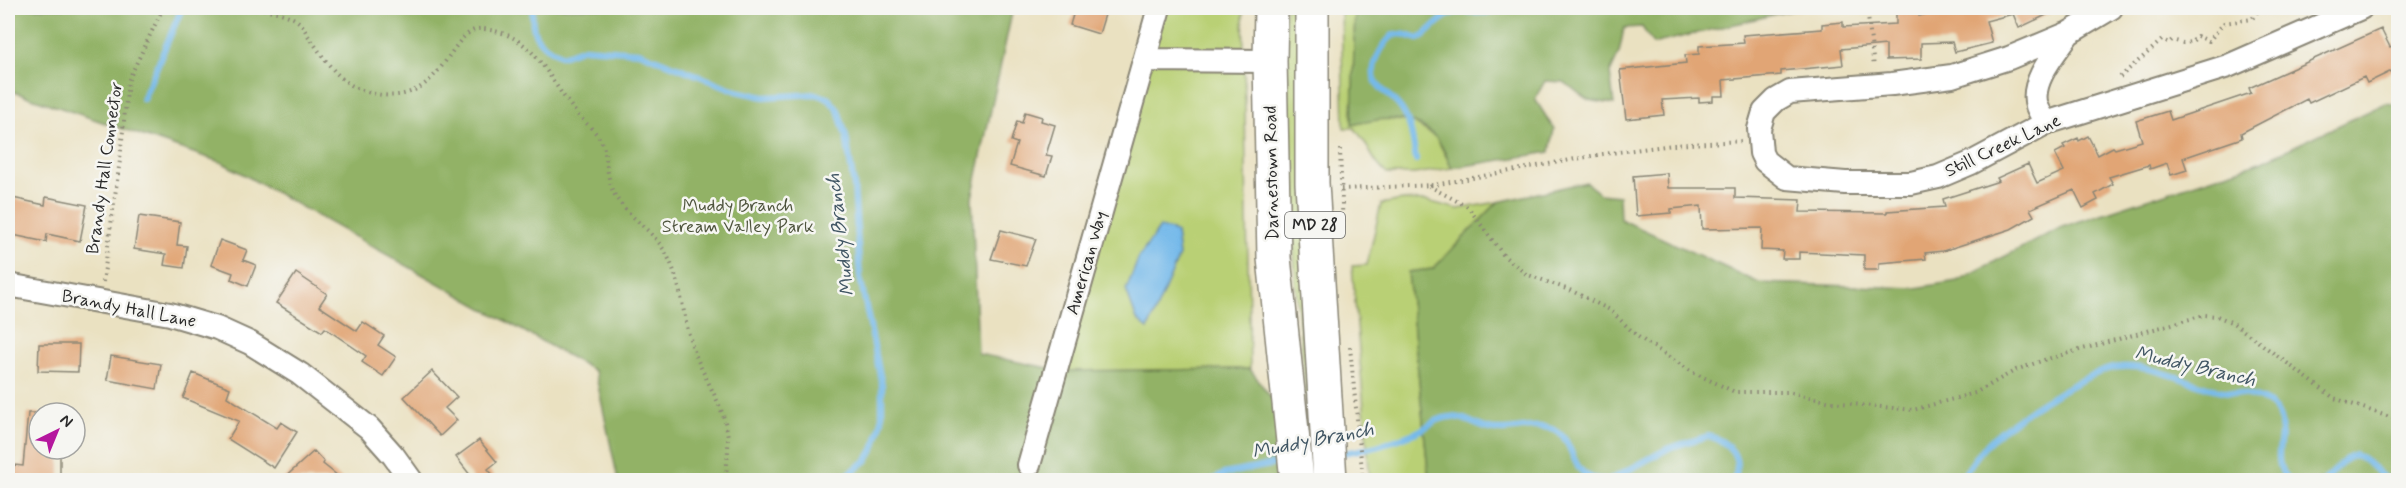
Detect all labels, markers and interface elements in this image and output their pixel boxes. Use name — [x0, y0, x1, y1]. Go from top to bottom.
street label: Brandy Hall Connector — [81, 80, 129, 256]
street label: Darnestown Road — [1259, 105, 1285, 241]
street label: Still Creek Lane — [1941, 109, 2065, 183]
water label: Muddy Branch — [820, 172, 862, 298]
park label: Muddy Branch Stream Valley Park — [662, 194, 814, 239]
street label: American Way — [1061, 208, 1113, 318]
road number: MD 28 — [1285, 212, 1345, 238]
street label: Brandy Hall Lane — [60, 284, 198, 334]
water label: Muddy Branch — [2132, 340, 2258, 394]
north arrow — [27, 401, 87, 461]
text: N — [55, 410, 77, 432]
water label: Muddy Branch — [1250, 416, 1376, 466]

